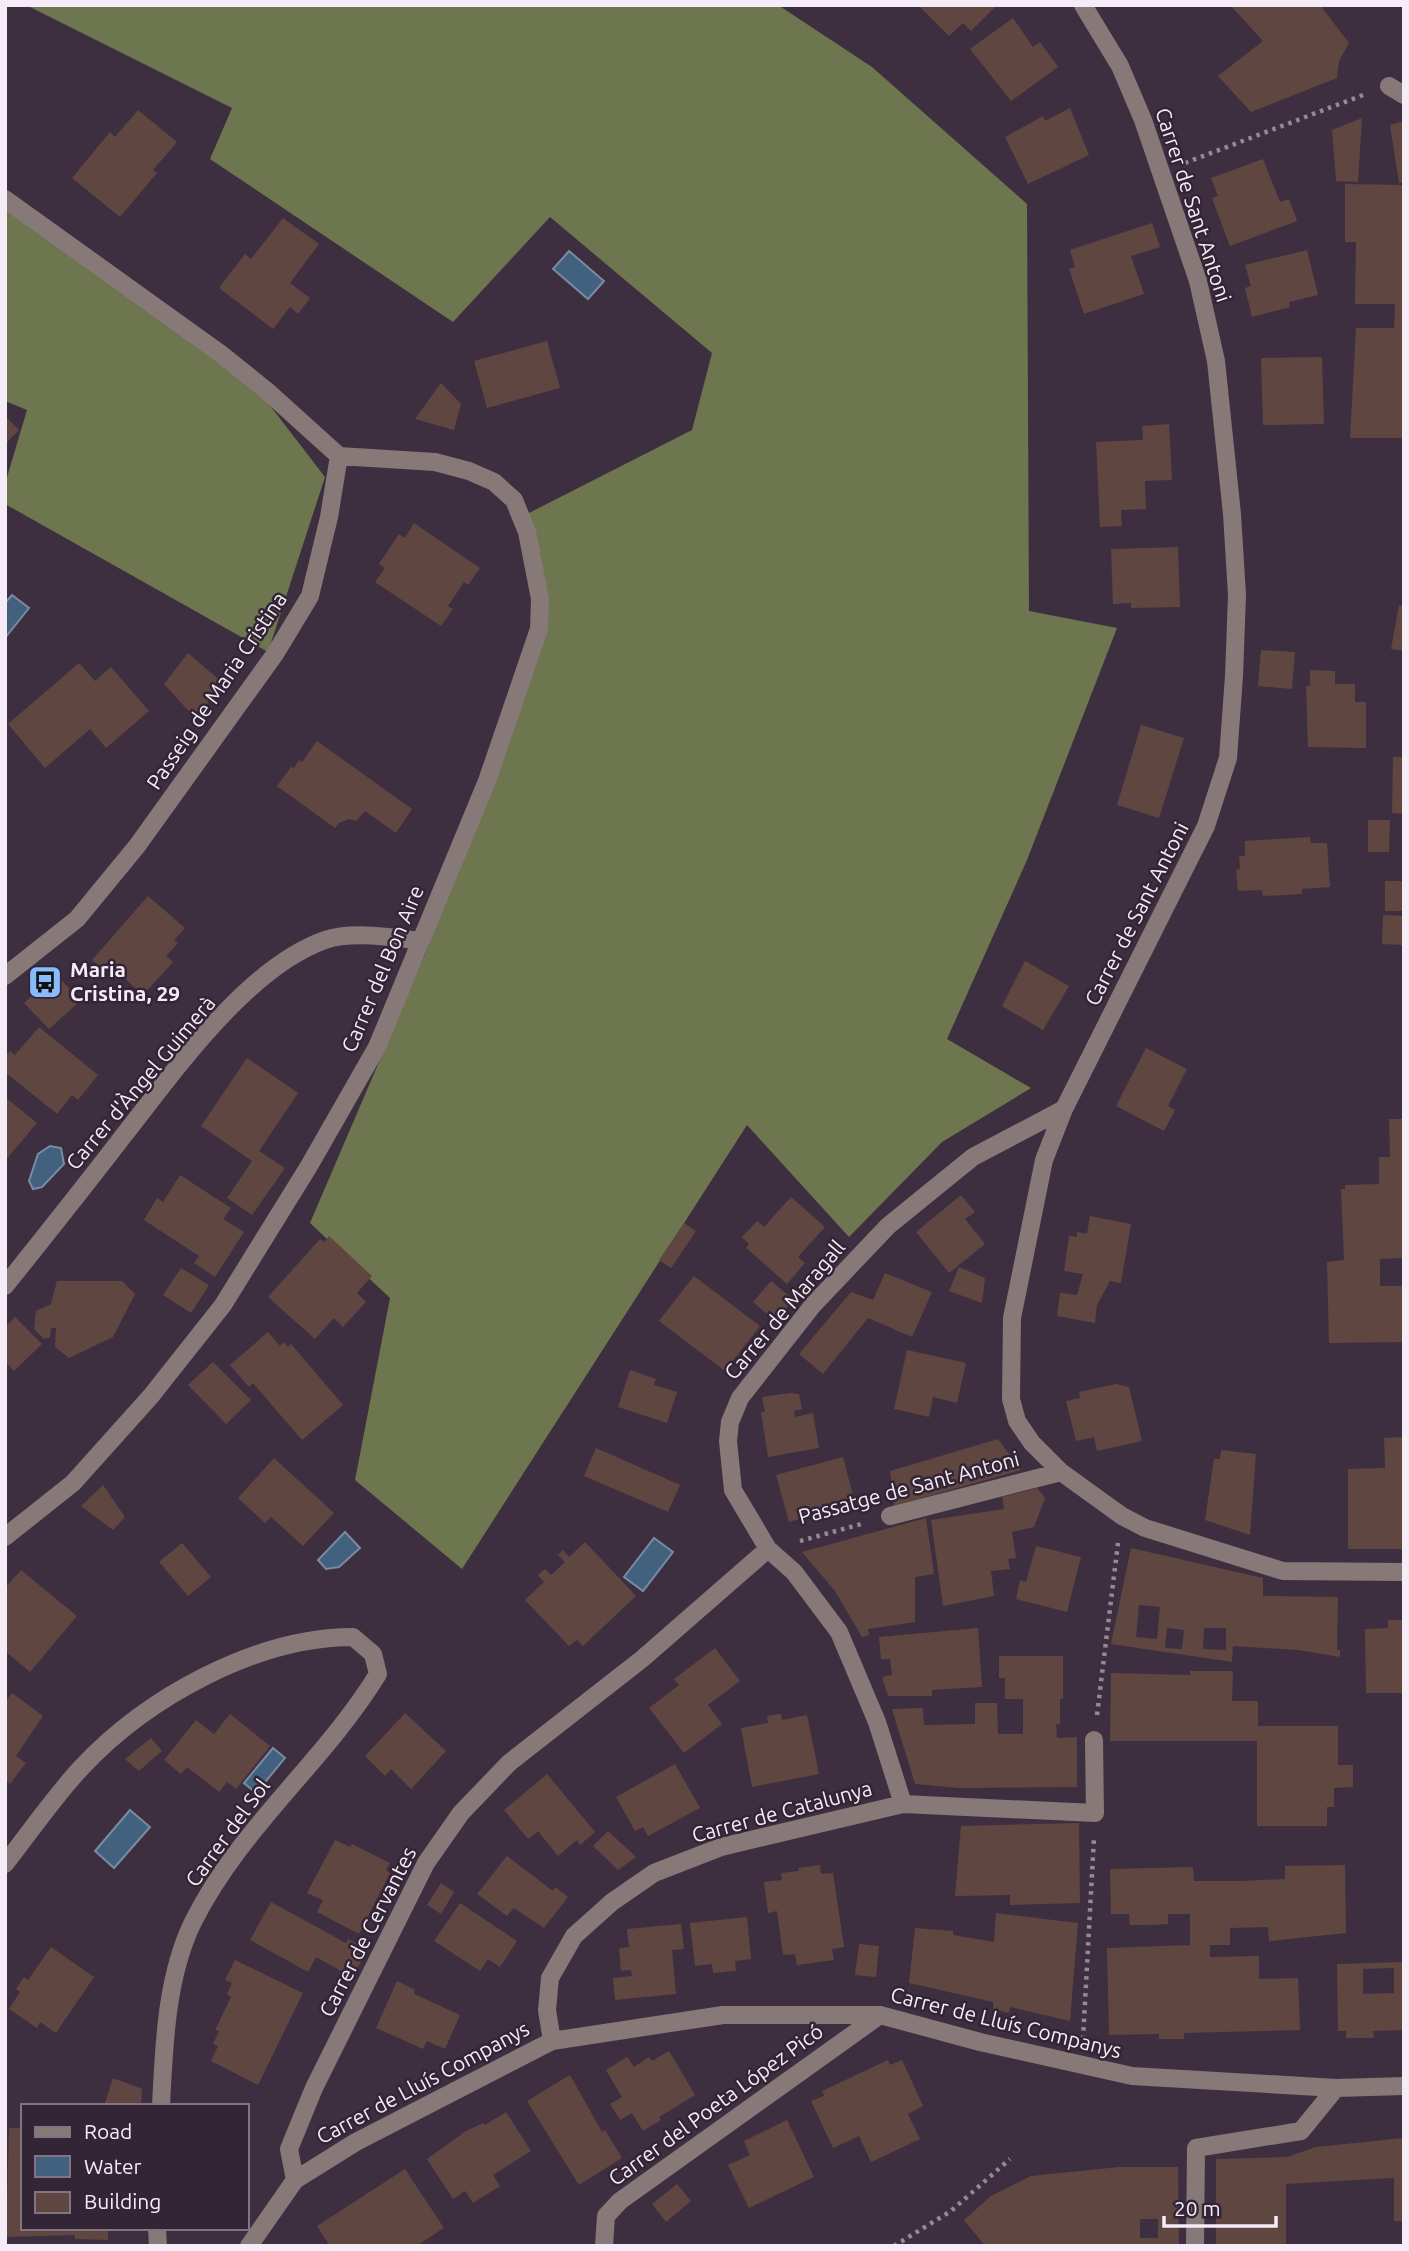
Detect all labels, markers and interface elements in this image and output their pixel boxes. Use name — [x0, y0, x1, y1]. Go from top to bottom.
street label: Carrer de Sant Antoni — [1151, 105, 1237, 305]
street label: Passeig de Maria Cristina — [141, 587, 291, 794]
street label: Carrer de Sant Antoni — [1079, 818, 1193, 1009]
street label: Carrer del Bon Aire — [336, 882, 428, 1056]
place label: Maria Cristina, 29 — [70, 957, 180, 1005]
bus stop icon: Maria Cristina, 29 — [26, 963, 64, 1001]
street label: Carrer d'Àngel Guimerà — [61, 991, 220, 1174]
street label: Carrer de Maragall — [719, 1235, 849, 1384]
street label: Passatge de Sant Antoni — [796, 1446, 1022, 1528]
street label: Carrer del Sol — [180, 1774, 274, 1891]
street label: Carrer de Catalunya — [689, 1775, 874, 1847]
street label: Carrer de Cervantes — [314, 1843, 420, 2020]
street label: Carrer de Lluís Companys — [888, 1982, 1124, 2062]
street label: Carrer de Lluís Companys — [312, 2016, 533, 2148]
street label: Carrer del Poeta López Picó — [604, 2018, 827, 2190]
legend — [21, 2104, 248, 2230]
text: Road — [84, 2119, 132, 2143]
text: Water — [84, 2154, 142, 2178]
scale bar — [1164, 2184, 1276, 2228]
text: Building — [84, 2189, 161, 2213]
text: 20 m — [1174, 2196, 1221, 2220]

